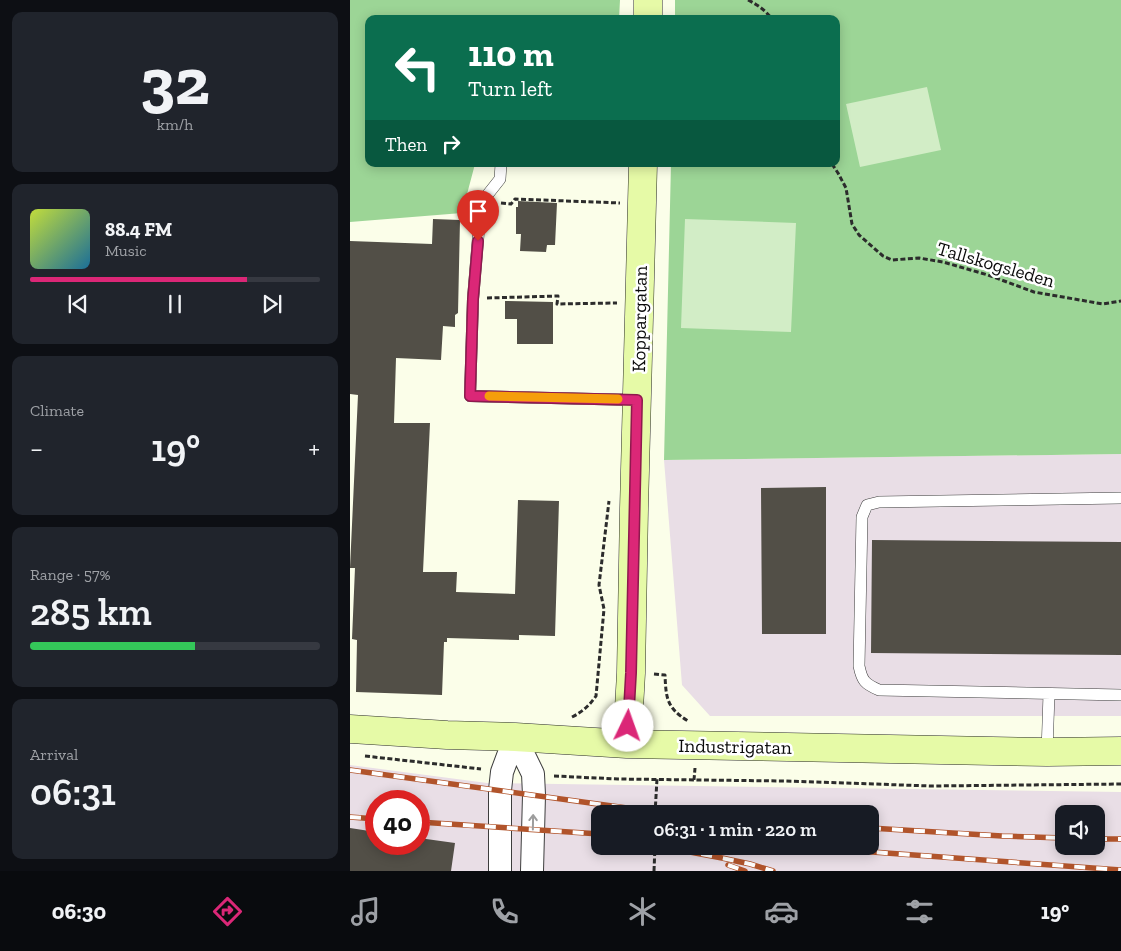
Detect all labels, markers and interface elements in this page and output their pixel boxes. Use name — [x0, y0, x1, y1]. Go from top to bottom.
text: 110 m — [468, 33, 554, 75]
icon: left — [385, 35, 450, 100]
text: 32 — [140, 43, 210, 121]
text: Turn left — [468, 75, 552, 102]
text: km/h — [157, 115, 193, 134]
icon: right — [437, 130, 465, 158]
text: Then — [385, 133, 427, 156]
pin — [457, 190, 499, 241]
icon: arrive — [464, 197, 492, 225]
text: 88.4 FM — [105, 218, 172, 241]
street label: Tallskogsleden — [934, 237, 1057, 292]
text: Music — [105, 241, 147, 260]
street label: Koppargatan — [627, 266, 652, 372]
icon: previous — [64, 290, 92, 318]
icon: pause — [161, 290, 189, 318]
icon: next — [258, 290, 286, 318]
text: Climate — [30, 401, 84, 420]
text: 19° — [151, 425, 200, 471]
text: − — [30, 432, 43, 465]
text: + — [308, 432, 320, 465]
text: Range · 57% — [30, 565, 111, 584]
text: 285 km — [30, 589, 152, 635]
position arrow — [601, 699, 653, 751]
street label: Industrigatan — [678, 734, 792, 759]
text: Arrival — [30, 745, 78, 764]
text: 06:31 — [30, 769, 116, 815]
speed limit sign: 40 — [365, 790, 430, 855]
map controls — [1055, 805, 1105, 855]
button: sound — [1055, 805, 1105, 855]
one-way arrow — [528, 815, 538, 831]
text: 06:31 · 1 min · 220 m — [654, 818, 816, 841]
icon: directions — [210, 894, 245, 929]
icon: music — [348, 894, 383, 929]
icon: phone — [487, 894, 522, 929]
icon: climate — [625, 894, 660, 929]
icon: car — [764, 894, 799, 929]
icon: filters — [902, 894, 937, 929]
text: 06:30 — [52, 898, 106, 925]
text: 19° — [1041, 898, 1069, 925]

